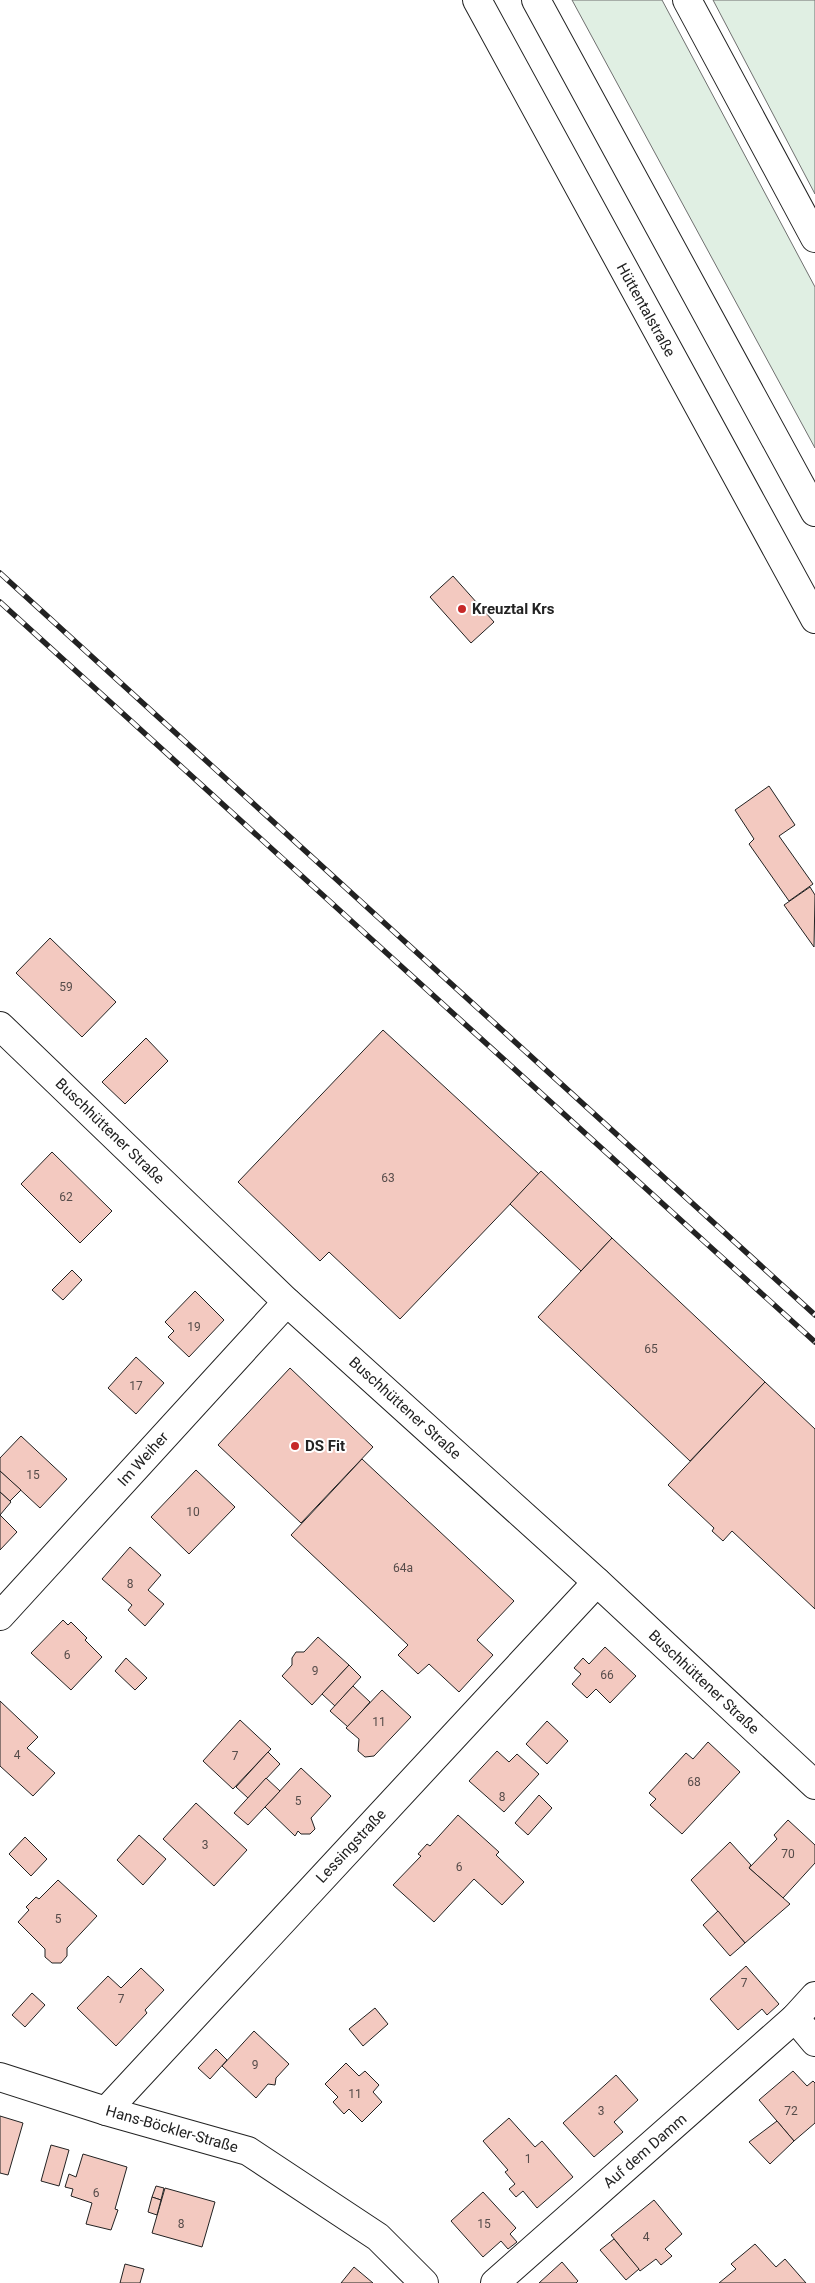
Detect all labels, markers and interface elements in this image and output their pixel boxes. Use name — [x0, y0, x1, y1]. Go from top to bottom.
street label: Hüttentalstraße — [613, 260, 679, 360]
place label: Kreuztal Krs — [472, 600, 555, 618]
marker: Kreuztal Krs — [456, 603, 468, 615]
house number: 59 — [59, 980, 73, 994]
street label: Buschhüttener Straße — [52, 1074, 168, 1188]
house number: 63 — [381, 1171, 395, 1185]
house number: 62 — [59, 1190, 73, 1204]
house number: 19 — [187, 1320, 201, 1334]
house number: 65 — [644, 1342, 658, 1356]
street label: Buschhüttener Straße — [345, 1353, 465, 1463]
house number: 17 — [129, 1379, 143, 1393]
street label: Im Weiher — [114, 1428, 172, 1490]
place label: DS Fit — [305, 1437, 345, 1455]
marker: DS Fit — [289, 1440, 301, 1452]
house number: 15 — [26, 1468, 40, 1482]
house number: 10 — [186, 1505, 200, 1519]
house number: 64a — [393, 1561, 413, 1575]
house number: 8 — [127, 1577, 134, 1591]
street label: Buschhüttener Straße — [645, 1626, 763, 1738]
house number: 6 — [64, 1648, 71, 1662]
house number: 9 — [312, 1664, 318, 1678]
house number: 66 — [600, 1668, 614, 1682]
house number: 11 — [372, 1715, 386, 1729]
house number: 4 — [14, 1748, 21, 1762]
house number: 7 — [232, 1749, 239, 1763]
house number: 68 — [687, 1775, 701, 1789]
house number: 8 — [499, 1790, 506, 1804]
house number: 5 — [295, 1794, 302, 1808]
street label: Lessingstraße — [312, 1805, 390, 1887]
house number: 3 — [202, 1838, 208, 1852]
house number: 70 — [781, 1847, 795, 1861]
house number: 6 — [456, 1860, 463, 1874]
house number: 5 — [55, 1912, 62, 1926]
house number: 7 — [741, 1976, 748, 1990]
house number: 7 — [118, 1992, 125, 2006]
house number: 9 — [252, 2058, 258, 2072]
house number: 11 — [348, 2087, 362, 2101]
street label: Hans-Böckler-Straße — [104, 2101, 240, 2157]
house number: 3 — [598, 2104, 604, 2118]
house number: 72 — [784, 2104, 798, 2118]
street label: Auf dem Damm — [600, 2110, 690, 2192]
house number: 1 — [525, 2152, 531, 2166]
house number: 6 — [93, 2186, 100, 2200]
house number: 8 — [178, 2217, 185, 2231]
house number: 15 — [477, 2217, 491, 2231]
house number: 4 — [643, 2230, 650, 2244]

